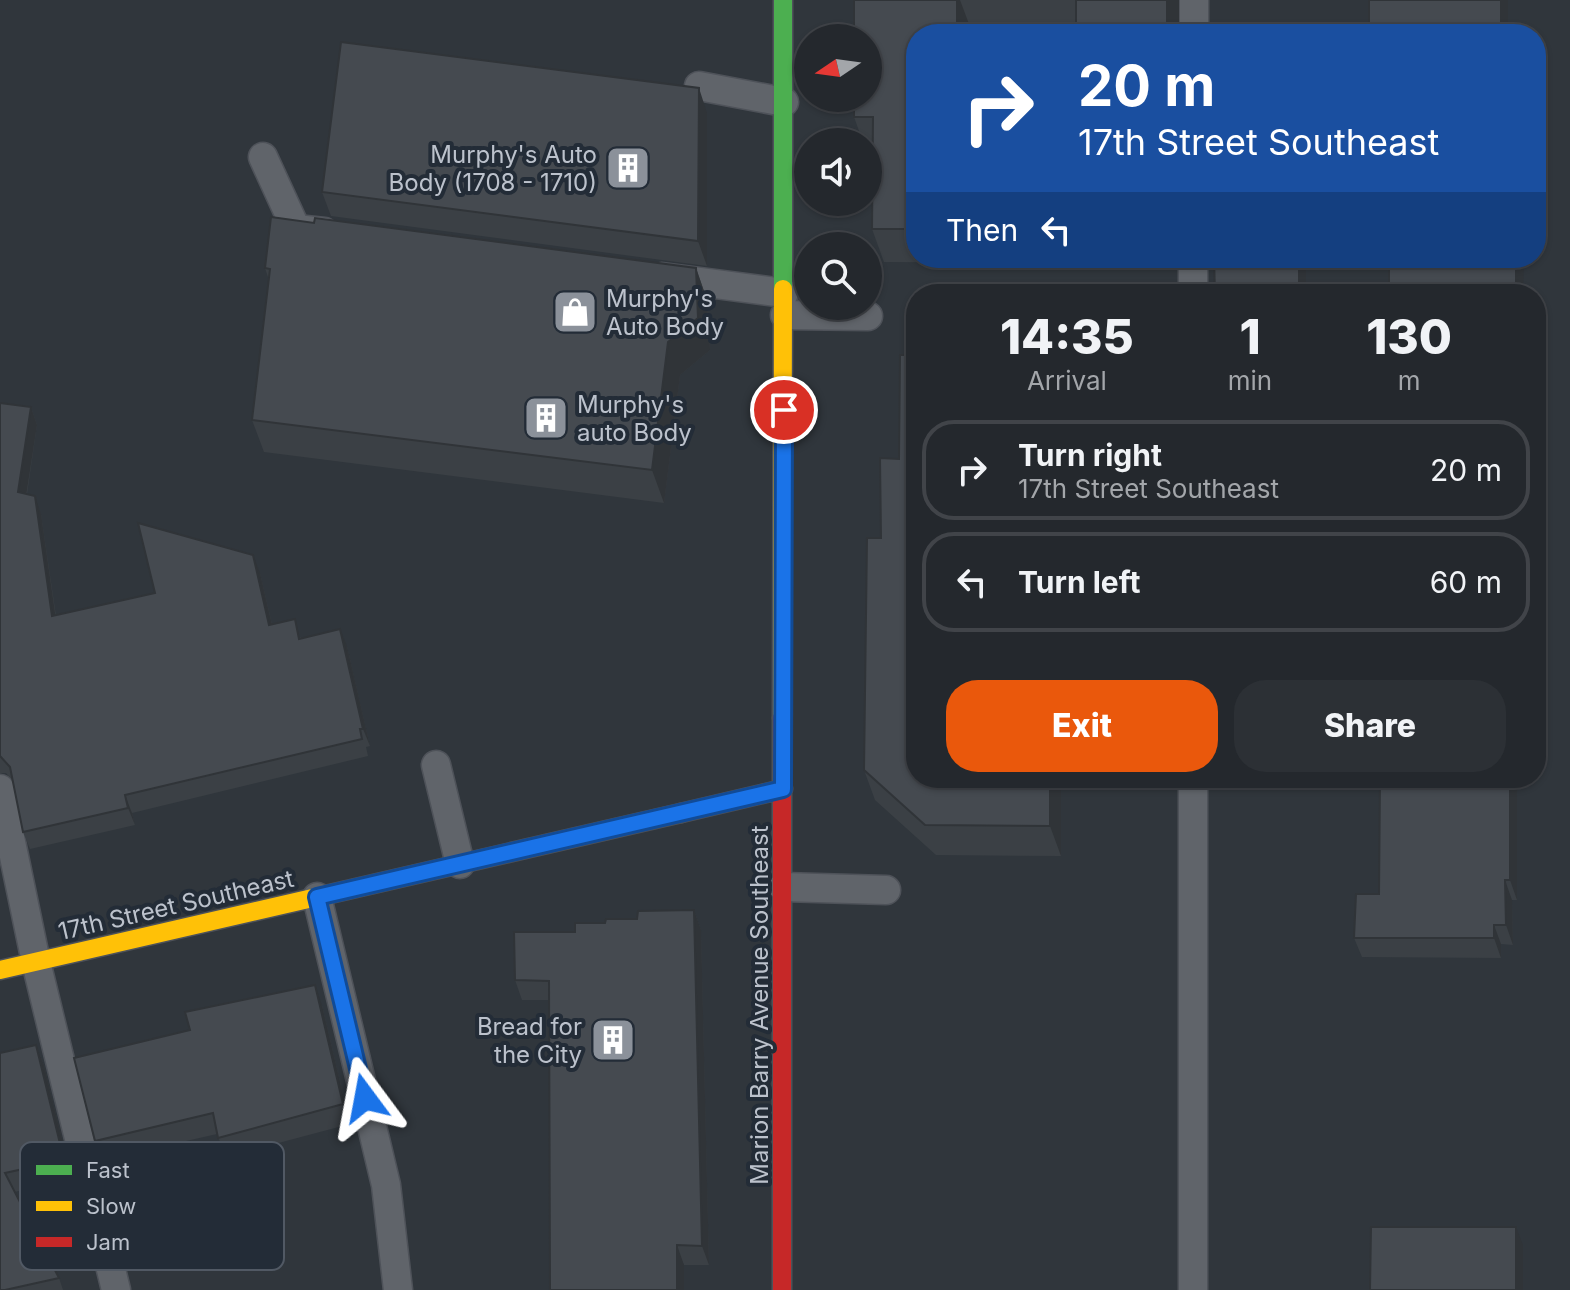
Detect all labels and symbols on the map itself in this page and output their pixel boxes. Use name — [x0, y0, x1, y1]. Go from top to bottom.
north arrow — [794, 24, 882, 112]
place label: Murphy's Auto Body (1708 - 1710) — [389, 140, 597, 197]
building icon: Murphy's Auto Body (1708 - 1710) — [604, 144, 652, 192]
place label: Murphy's Auto Body — [606, 284, 724, 341]
shop icon: Murphy's Auto Body — [551, 288, 599, 336]
pin — [750, 376, 818, 444]
place label: Murphy's auto Body — [577, 390, 692, 447]
building icon: Murphy's auto Body — [522, 394, 570, 442]
street label: Marion Barry Avenue Southeast — [745, 825, 774, 1185]
street label: 17th Street Southeast — [55, 864, 297, 946]
place label: Bread for the City — [477, 1012, 582, 1069]
building icon: Bread for the City — [589, 1016, 637, 1064]
position arrow — [323, 1056, 407, 1140]
legend — [20, 1142, 284, 1270]
text: Fast — [86, 1157, 130, 1183]
text: Slow — [86, 1193, 136, 1219]
text: Jam — [86, 1229, 130, 1255]

